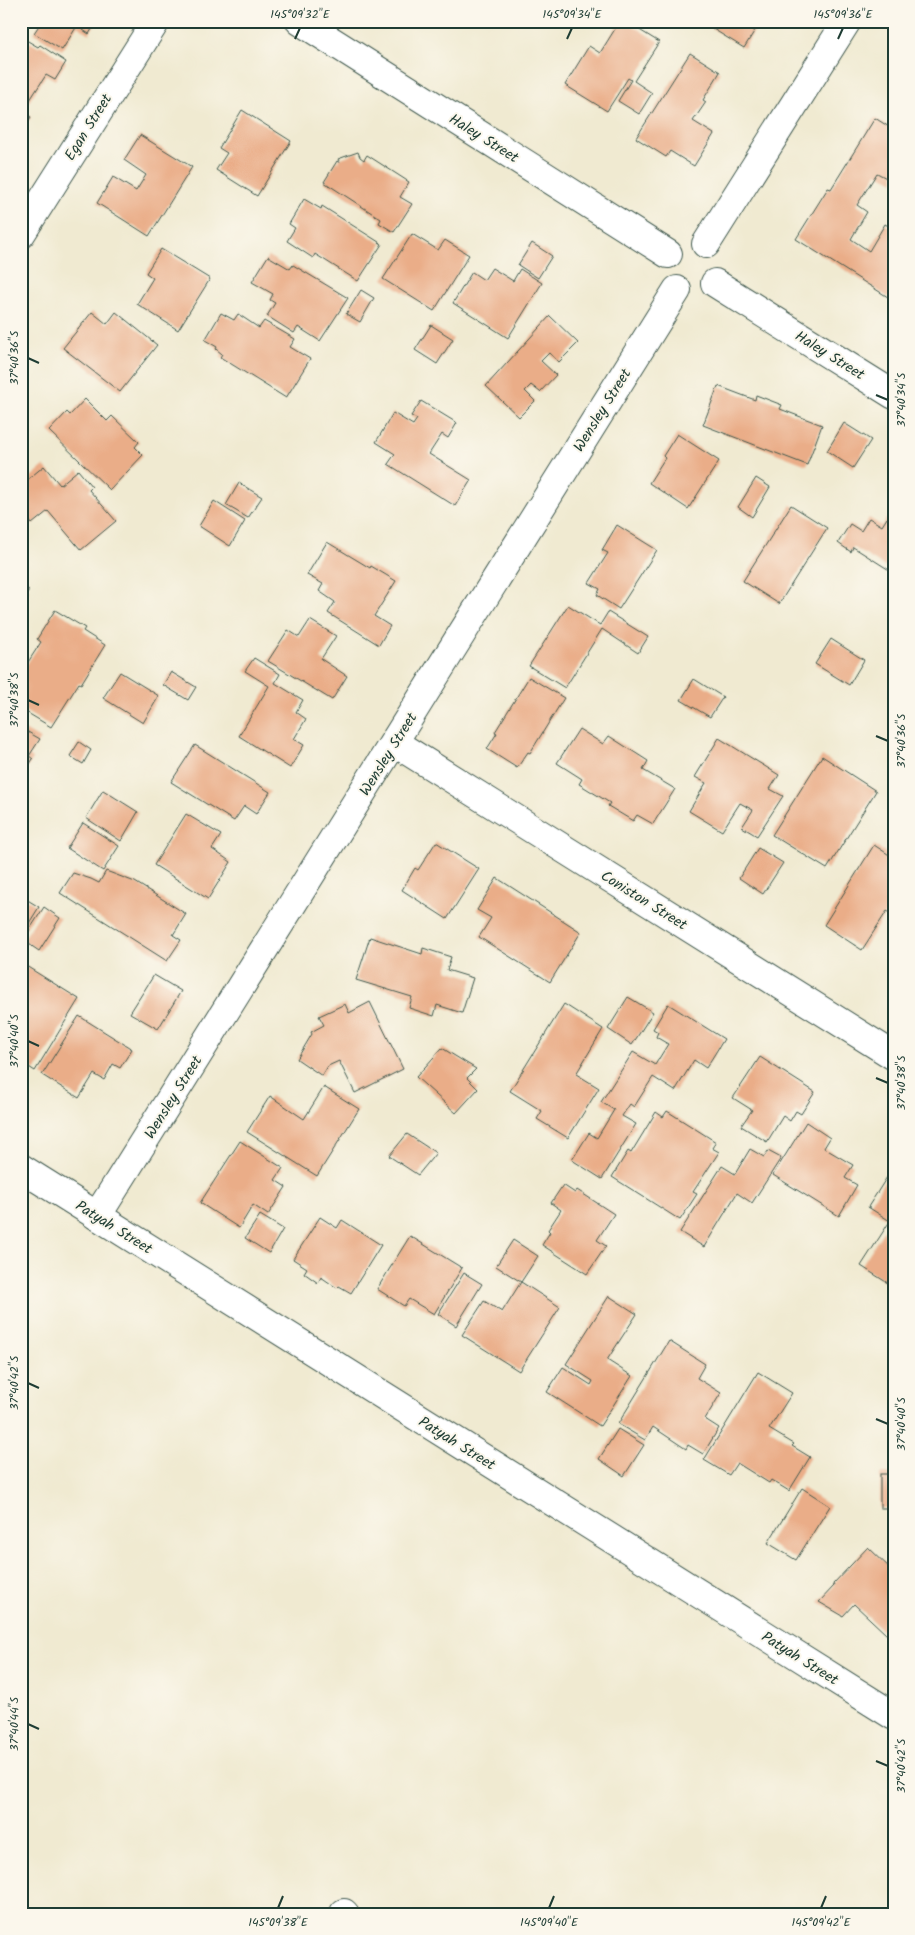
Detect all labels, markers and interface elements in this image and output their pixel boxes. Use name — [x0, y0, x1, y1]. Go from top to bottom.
text: 145°09'32"E — [270, 5, 331, 24]
text: 145°09'34"E — [543, 5, 602, 24]
text: 145°09'36"E — [813, 5, 873, 24]
street label: Egan Street — [59, 89, 119, 166]
street label: Haley Street — [444, 108, 523, 170]
street label: Haley Street — [790, 325, 869, 387]
text: 37°40'36"S — [5, 330, 24, 385]
street label: Wensley Street — [568, 364, 638, 457]
text: 37°40'34"S — [892, 372, 911, 427]
text: 37°40'38"S — [5, 672, 24, 728]
street label: Wensley Street — [354, 708, 424, 801]
text: 37°40'36"S — [892, 713, 911, 768]
street label: Coniston Street — [595, 865, 692, 937]
text: 37°40'40"S — [5, 1013, 24, 1068]
street label: Wensley Street — [139, 1051, 209, 1144]
text: 37°40'38"S — [892, 1055, 911, 1111]
street label: Patyah Street — [70, 1195, 157, 1261]
text: 37°40'42"S — [5, 1355, 24, 1410]
text: 37°40'40"S — [892, 1396, 911, 1451]
street label: Patyah Street — [413, 1411, 500, 1477]
street label: Patyah Street — [756, 1626, 843, 1692]
text: 37°40'44"S — [5, 1696, 24, 1751]
text: 37°40'42"S — [892, 1738, 911, 1793]
text: 145°09'38"E — [248, 1913, 309, 1932]
text: 145°09'40"E — [520, 1913, 579, 1932]
text: 145°09'42"E — [791, 1913, 852, 1932]

